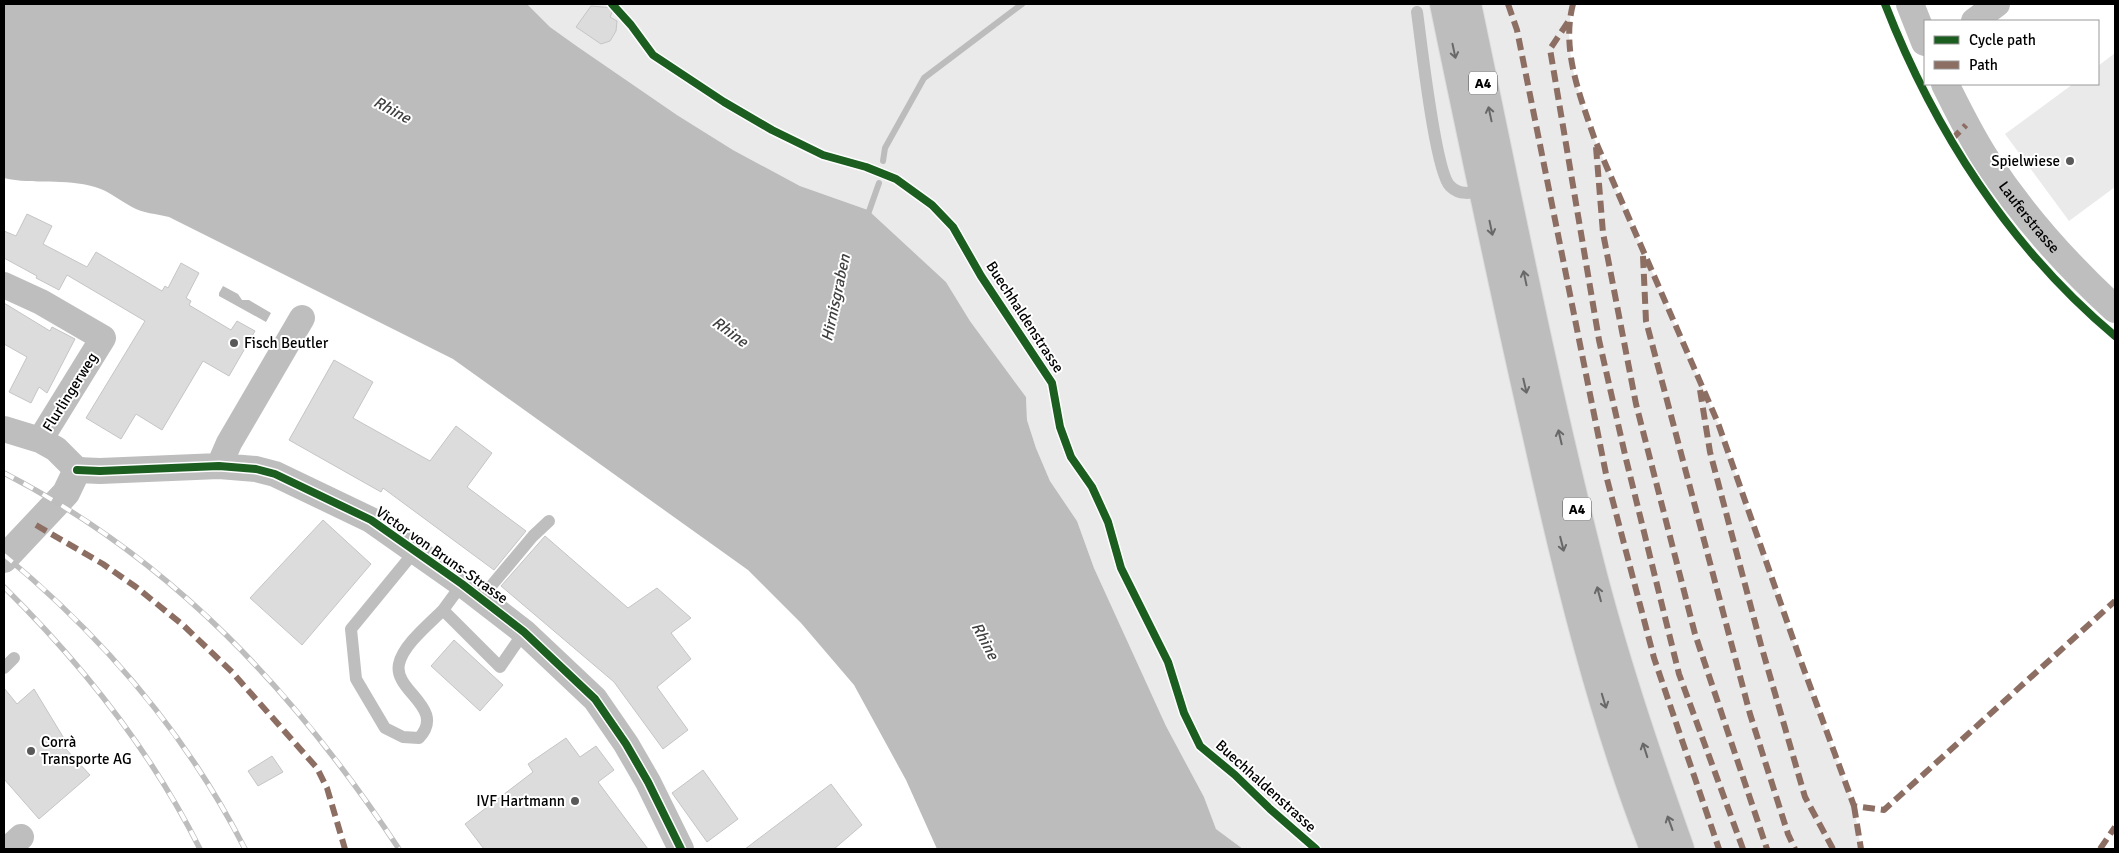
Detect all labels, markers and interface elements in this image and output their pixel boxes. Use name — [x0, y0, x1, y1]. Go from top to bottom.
legend — [1924, 20, 2099, 85]
text: Cycle path — [1969, 31, 2036, 49]
one-way arrow — [1450, 43, 1459, 59]
text: Path — [1969, 56, 1998, 74]
road number: A4 — [1469, 72, 1497, 95]
water label: Rhine — [370, 92, 415, 129]
one-way arrow — [1485, 106, 1494, 122]
place label: Spielwiese — [1991, 152, 2060, 170]
marker: Spielwiese — [2064, 155, 2076, 167]
street label: Lauferstrasse — [1995, 178, 2063, 257]
one-way arrow — [1487, 219, 1496, 235]
water label: Hirnisgraben — [817, 251, 855, 343]
street label: Buechhaldenstrasse — [982, 258, 1068, 376]
one-way arrow — [1520, 270, 1529, 286]
water label: Rhine — [708, 312, 753, 352]
place label: Fisch Beutler — [244, 334, 329, 352]
marker: Fisch Beutler — [228, 337, 240, 349]
street label: Flurlingerweg — [39, 349, 101, 435]
one-way arrow — [1521, 378, 1530, 394]
one-way arrow — [1555, 429, 1564, 445]
road number: A4 — [1563, 498, 1591, 520]
street label: Victor von Bruns-Strasse — [372, 503, 512, 607]
one-way arrow — [1558, 536, 1567, 552]
one-way arrow — [1594, 587, 1603, 603]
water label: Rhine — [967, 619, 1004, 664]
one-way arrow — [1600, 693, 1610, 709]
place label: Corrà Transporte AG — [41, 733, 132, 768]
street label: Buechhaldenstrasse — [1212, 736, 1320, 836]
one-way arrow — [1640, 743, 1649, 758]
marker: Corrà Transporte AG — [25, 745, 37, 757]
place label: IVF Hartmann — [476, 792, 565, 810]
marker: IVF Hartmann — [569, 795, 581, 807]
one-way arrow — [1665, 816, 1674, 831]

